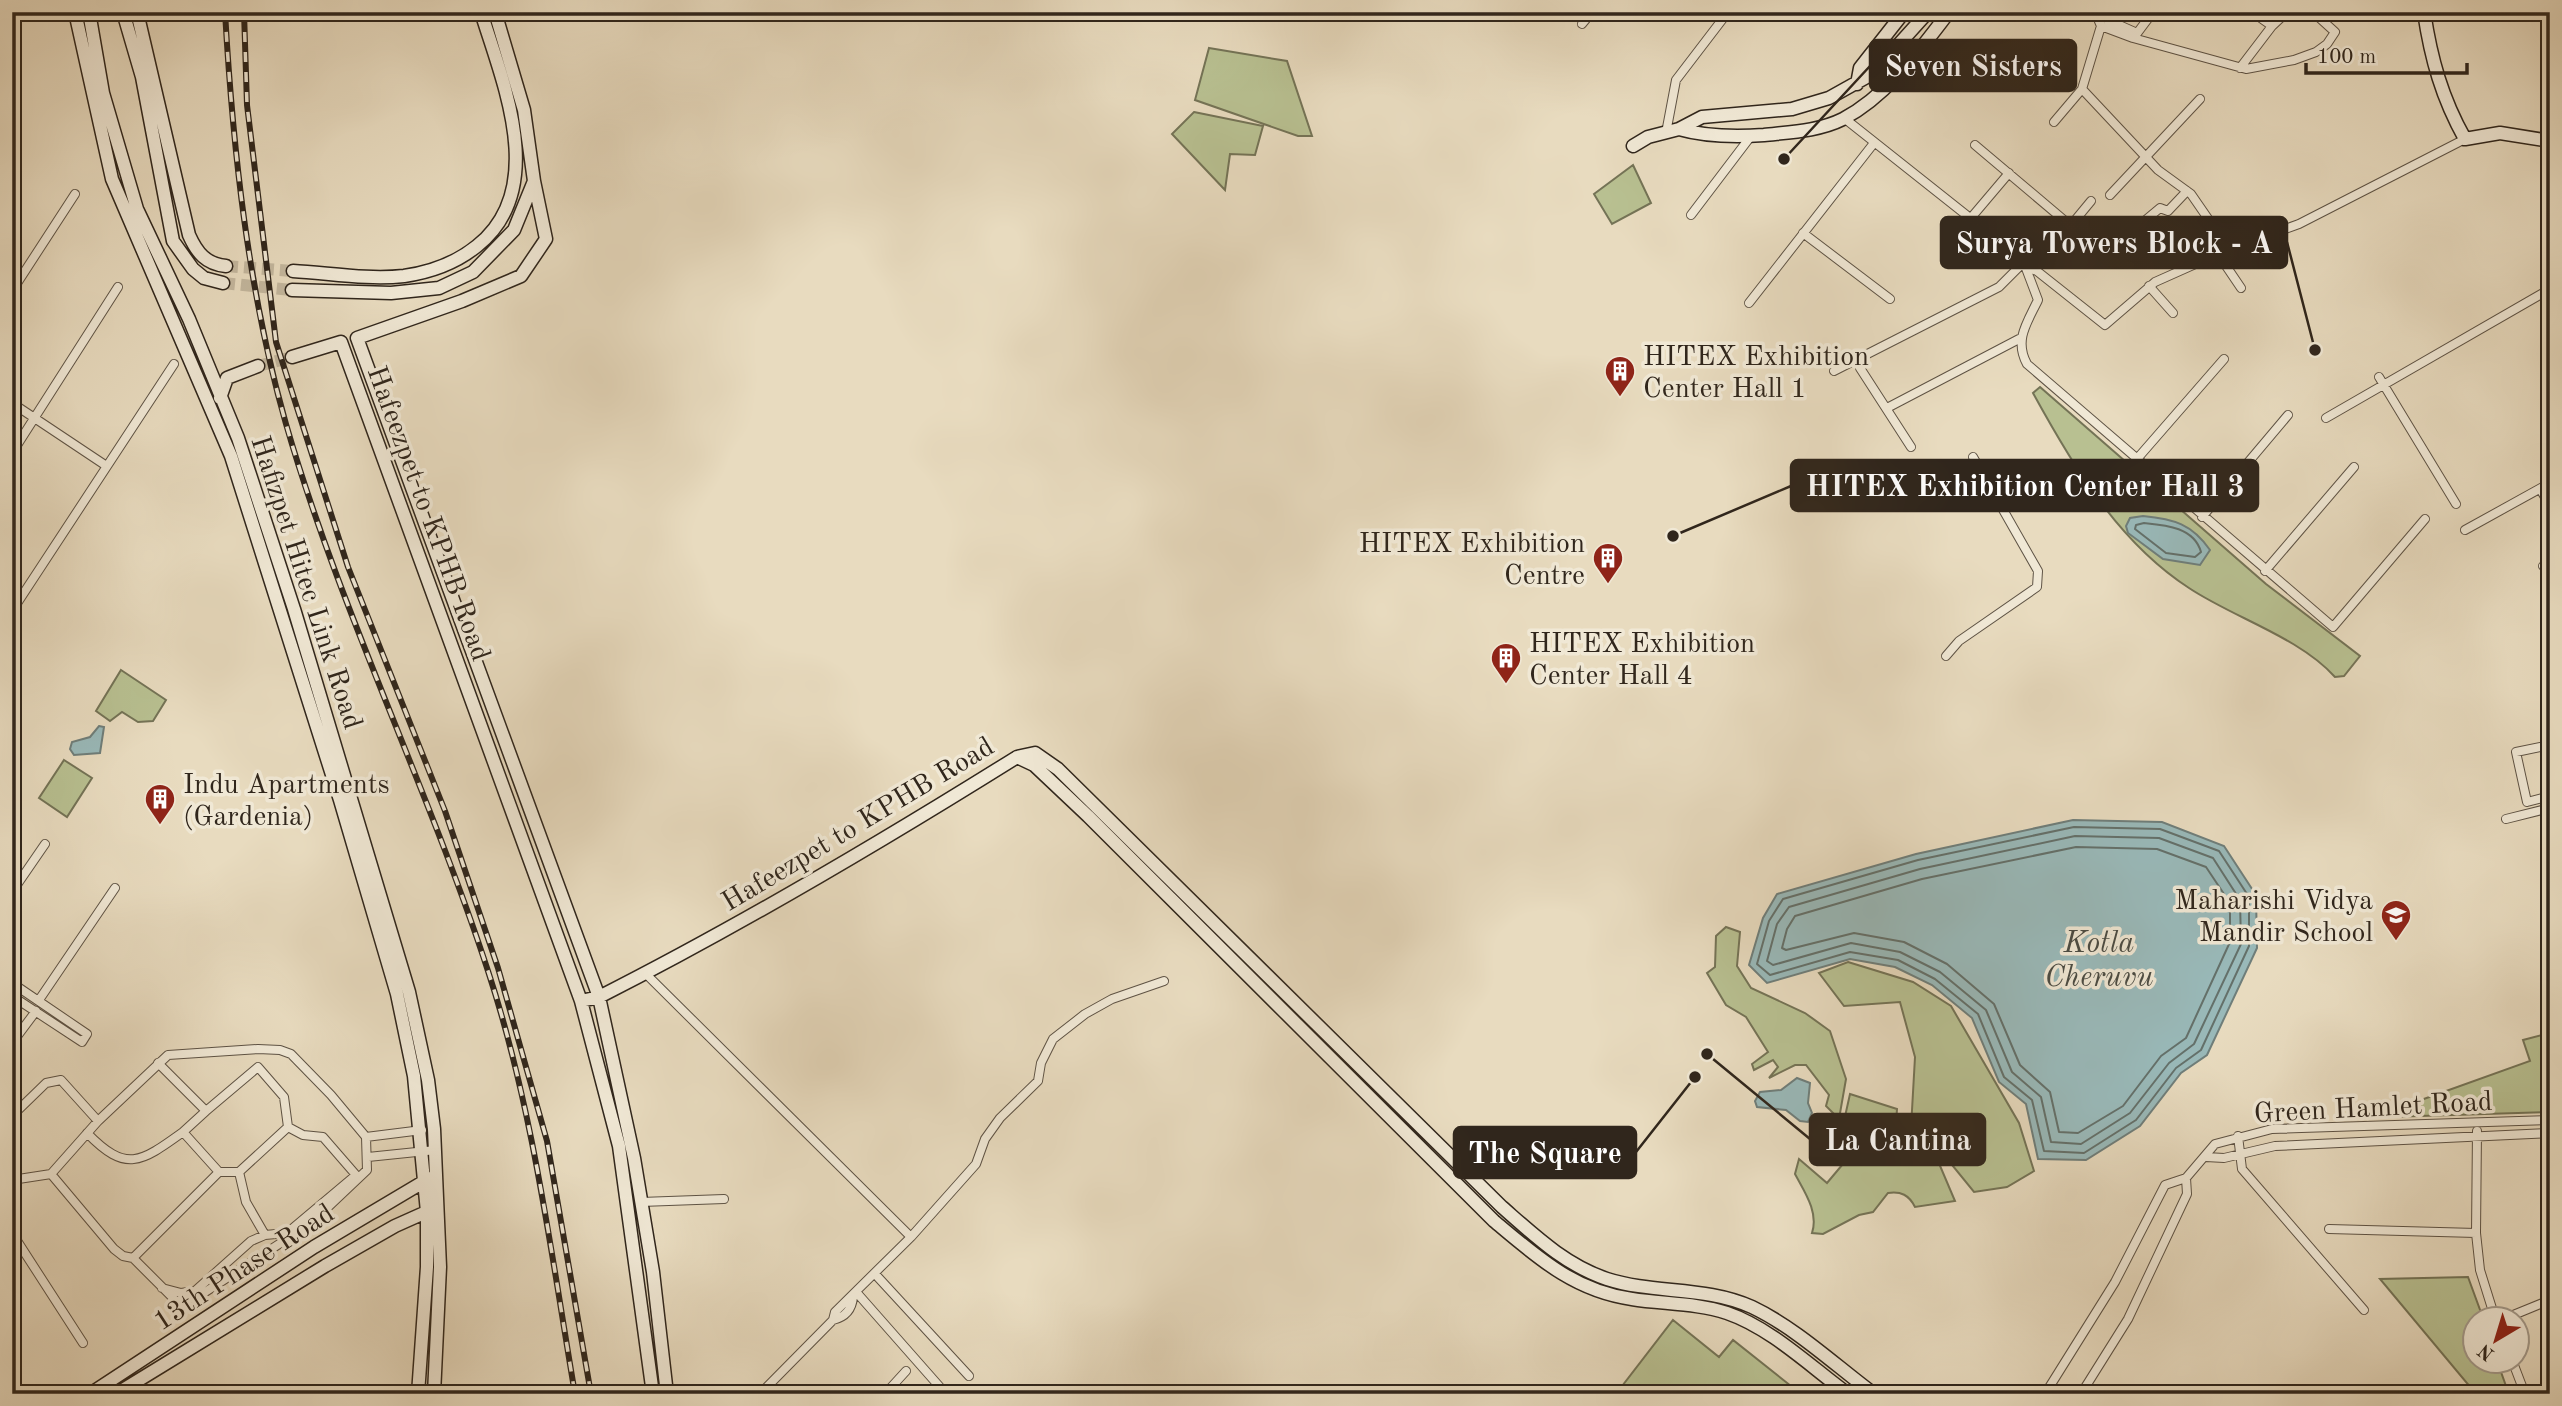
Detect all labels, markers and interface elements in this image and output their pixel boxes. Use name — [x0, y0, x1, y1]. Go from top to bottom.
scale bar — [2306, 32, 2468, 76]
callout: Seven Sisters — [1870, 40, 2076, 91]
text: 100 m — [2317, 47, 2376, 68]
text: Seven Sisters — [1884, 53, 2062, 83]
callout: Surya Towers Block - A — [1941, 217, 2287, 268]
text: Surya Towers Block - A — [1955, 230, 2273, 260]
place label: HITEX Exhibition Center Hall 1 — [1643, 344, 1869, 404]
building icon: HITEX Exhibition Center Hall 1 — [1603, 354, 1637, 398]
street label: Hafeezpet to KPHB Road — [361, 363, 494, 665]
street label: Hafizpet Hitec Link Road — [244, 433, 366, 733]
callout: HITEX Exhibition Center Hall 3 — [1791, 460, 2258, 511]
text: HITEX Exhibition Center Hall 3 — [1805, 473, 2245, 503]
place label: HITEX Exhibition Centre — [1359, 531, 1585, 591]
building icon: HITEX Exhibition Centre — [1591, 541, 1625, 585]
place label: HITEX Exhibition Center Hall 4 — [1529, 631, 1755, 691]
building icon: HITEX Exhibition Center Hall 4 — [1489, 641, 1523, 685]
street label: Hafeezpet to KPHB Road — [718, 733, 999, 918]
place label: Indu Apartments (Gardenia) — [183, 772, 390, 832]
building icon: Indu Apartments (Gardenia) — [143, 782, 177, 826]
place label: Maharishi Vidya Mandir School — [2174, 888, 2373, 948]
school or university icon: Maharishi Vidya Mandir School — [2379, 898, 2413, 942]
water label: Kotla Cheruvu — [2044, 929, 2154, 993]
street label: Green Hamlet Road — [2253, 1089, 2493, 1129]
callout: La Cantina — [1810, 1114, 1985, 1165]
callout: The Square — [1454, 1127, 1636, 1178]
text: La Cantina — [1824, 1127, 1972, 1157]
text: The Square — [1468, 1140, 1622, 1170]
street label: 13th Phase Road — [149, 1200, 340, 1337]
north arrow — [2460, 1304, 2530, 1374]
text: N — [2475, 1339, 2499, 1363]

